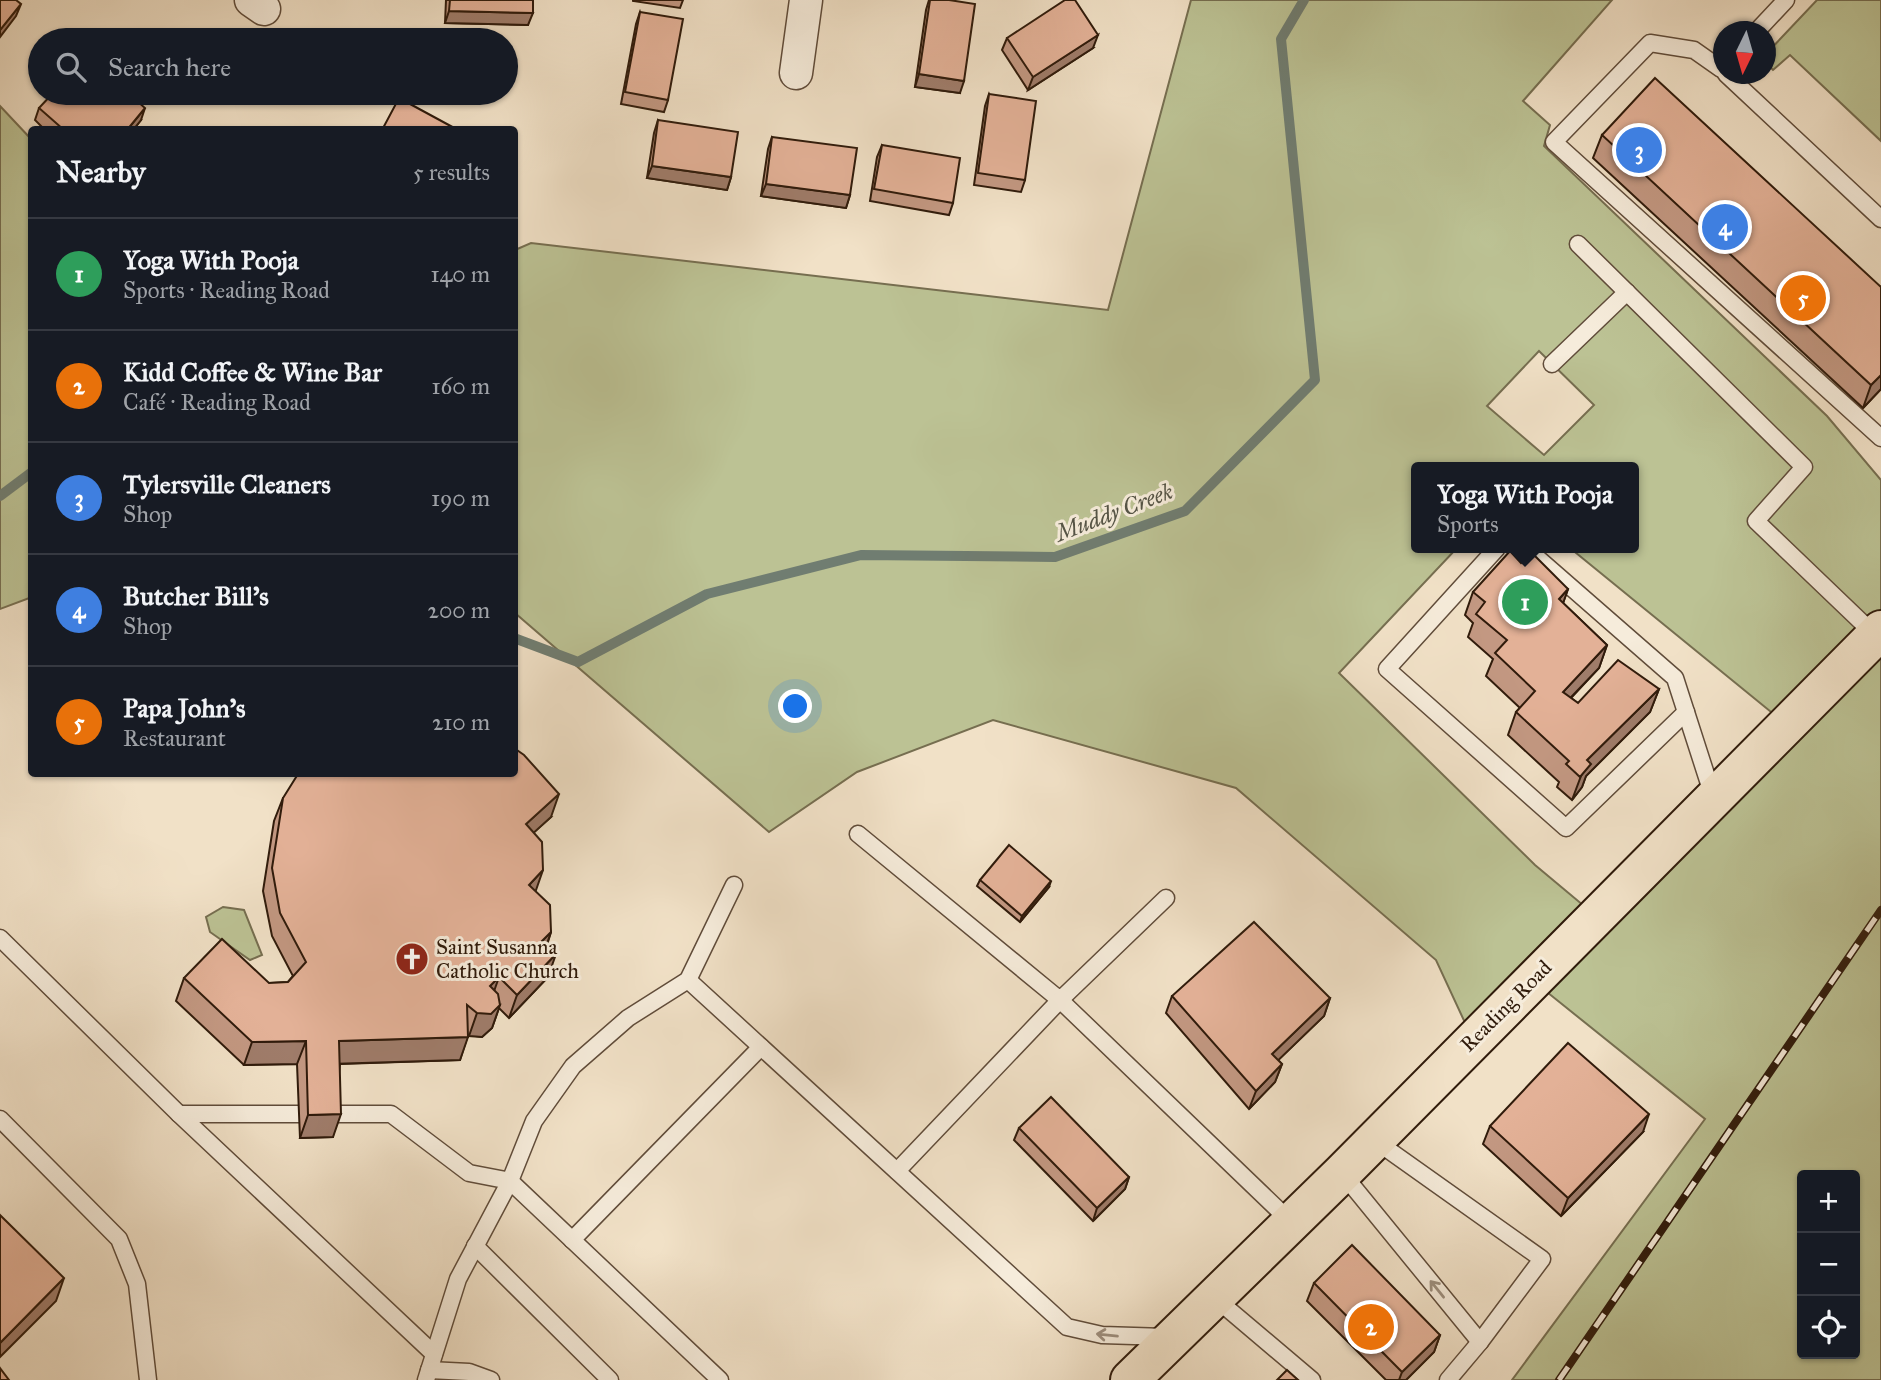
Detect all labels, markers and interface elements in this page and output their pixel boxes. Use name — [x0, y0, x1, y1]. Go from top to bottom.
north arrow — [1713, 21, 1776, 84]
search box — [28, 28, 518, 105]
icon: search — [52, 48, 90, 86]
text: Search here — [108, 51, 231, 83]
pin: 3 — [1616, 124, 1662, 176]
text: Nearby — [56, 154, 146, 190]
text: 5 results — [413, 158, 490, 186]
pin: 4 — [1702, 201, 1748, 253]
text: Yoga With Pooja — [123, 244, 299, 276]
text: 1 — [74, 260, 84, 288]
text: 140 m — [430, 260, 490, 288]
pin: 5 — [1780, 272, 1826, 324]
text: Sports · Reading Road — [123, 276, 330, 304]
text: Kidd Coffee & Wine Bar — [123, 356, 382, 388]
text: 2 — [73, 372, 85, 400]
text: 160 m — [432, 372, 490, 400]
text: Café · Reading Road — [123, 388, 311, 416]
popup — [1411, 462, 1639, 553]
text: Tylersville Cleaners — [123, 468, 331, 500]
water label: Muddy Creek — [1049, 477, 1177, 548]
text: Yoga With Pooja — [1437, 478, 1613, 510]
text: 3 — [74, 484, 84, 512]
text: 190 m — [431, 484, 490, 512]
text: Shop — [123, 500, 172, 528]
text: Sports — [1437, 510, 1499, 538]
pin: 1 — [1502, 576, 1548, 628]
text: Butcher Bill’s — [123, 580, 269, 612]
text: 4 — [73, 596, 85, 624]
text: 200 m — [428, 596, 490, 624]
text: Shop — [123, 612, 172, 640]
your location — [778, 689, 812, 723]
text: Papa John's — [123, 692, 245, 724]
text: 5 — [74, 708, 84, 736]
text: 210 m — [432, 708, 490, 736]
text: Restaurant — [123, 724, 226, 752]
place label: Saint Susanna Catholic Church — [436, 934, 579, 984]
church icon: Saint Susanna Catholic Church — [393, 940, 431, 978]
street label: Reading Road — [1455, 954, 1558, 1057]
map controls — [1797, 1170, 1860, 1359]
button: + — [1797, 1170, 1860, 1233]
button: − — [1797, 1233, 1860, 1296]
one-way arrow — [1429, 1281, 1445, 1299]
button: locate — [1797, 1296, 1860, 1359]
pin: 2 — [1348, 1301, 1394, 1353]
one-way arrow — [1096, 1328, 1119, 1341]

